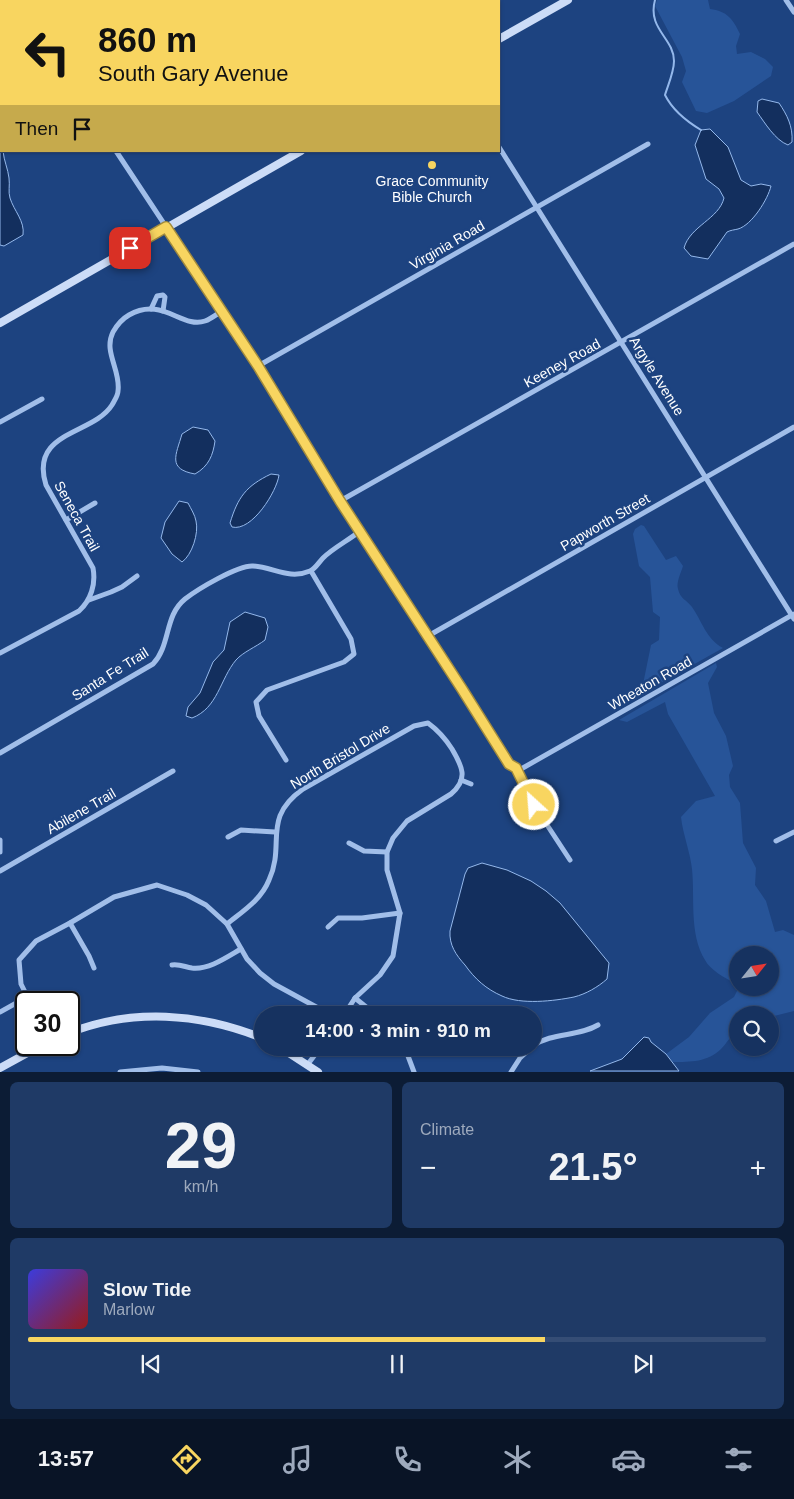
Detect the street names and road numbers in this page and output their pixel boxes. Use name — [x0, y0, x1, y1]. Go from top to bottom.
street label: Virginia Road — [407, 217, 487, 273]
street label: Argyle Avenue — [626, 334, 688, 419]
street label: Keeney Road — [521, 335, 603, 391]
street label: Seneca Trail — [51, 478, 103, 554]
street label: Papworth Street — [558, 490, 653, 554]
street label: Santa Fe Trail — [69, 644, 151, 704]
street label: Wheaton Road — [606, 653, 694, 713]
street label: North Bristol Drive — [287, 720, 393, 792]
street label: Abilene Trail — [44, 785, 118, 837]

